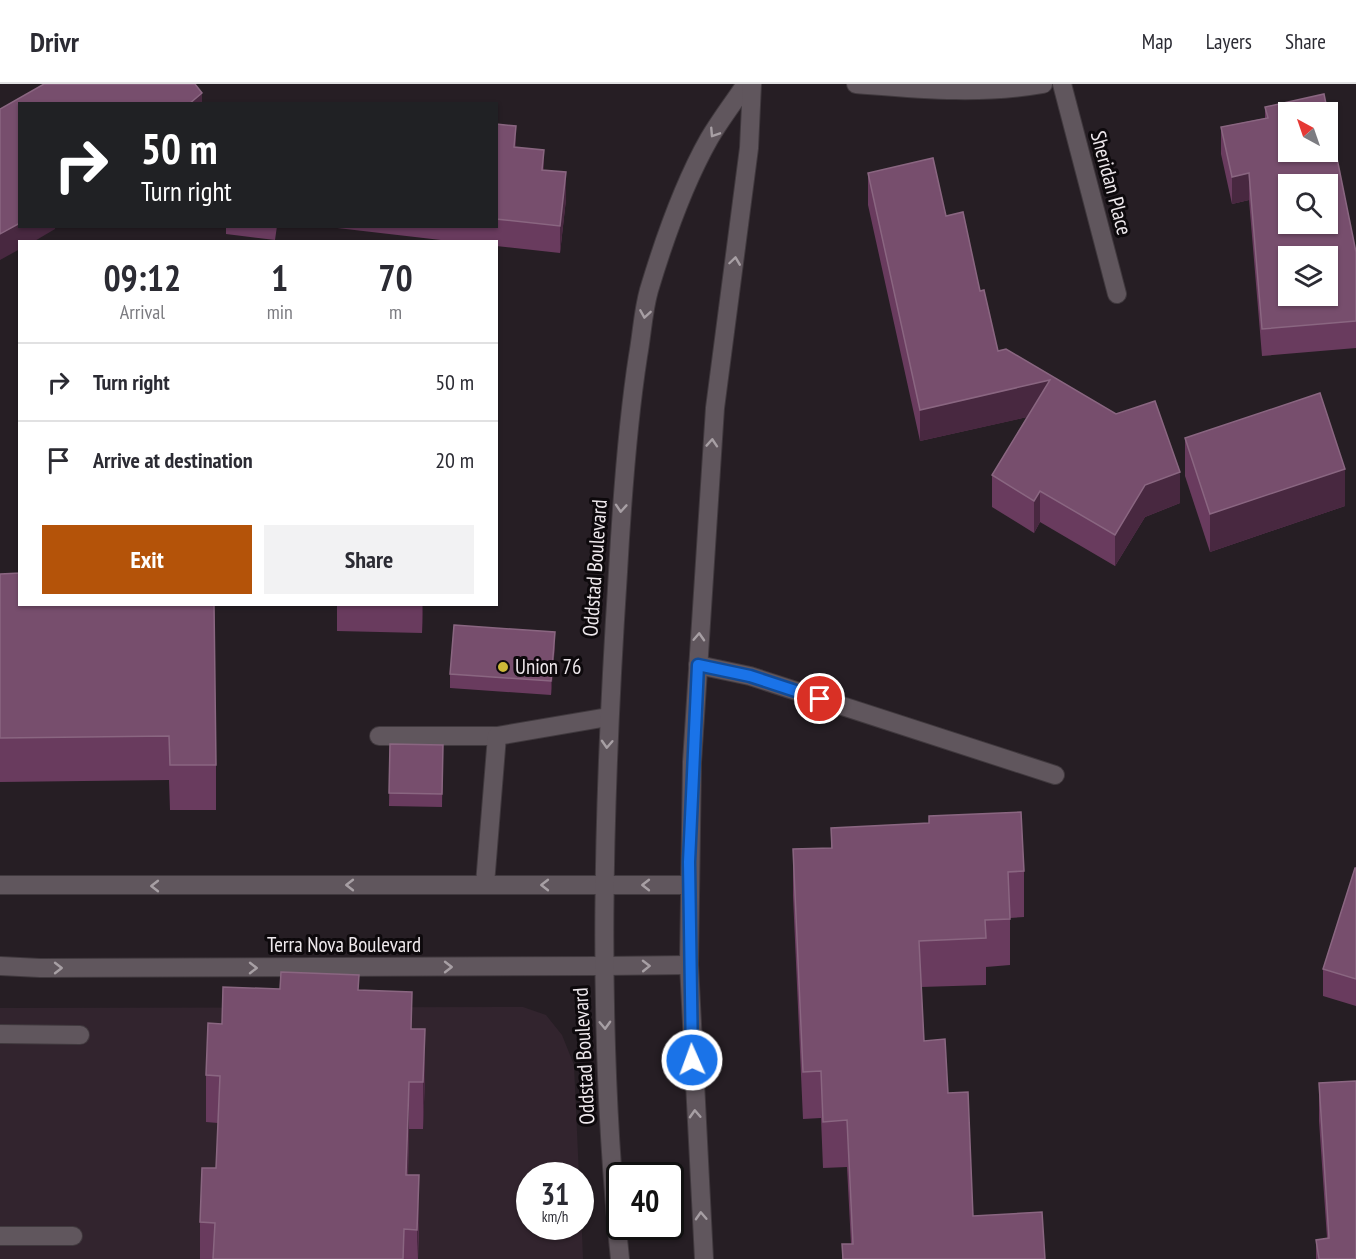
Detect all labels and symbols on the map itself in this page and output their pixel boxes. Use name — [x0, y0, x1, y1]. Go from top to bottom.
north arrow — [1278, 102, 1338, 162]
one-way arrow — [710, 126, 721, 137]
street label: Sheridan Place — [1085, 128, 1138, 238]
one-way arrow — [729, 256, 741, 265]
one-way arrow — [639, 309, 651, 319]
one-way arrow — [705, 438, 718, 447]
street label: Oddstad Boulevard — [576, 499, 613, 637]
one-way arrow — [615, 503, 628, 512]
one-way arrow — [693, 633, 706, 642]
place label: Union 76 — [515, 653, 581, 680]
marker: Union 76 — [496, 660, 510, 674]
pin — [794, 673, 845, 724]
one-way arrow — [601, 740, 614, 749]
one-way arrow — [345, 879, 354, 891]
one-way arrow — [540, 879, 549, 891]
one-way arrow — [642, 879, 651, 891]
one-way arrow — [150, 880, 159, 892]
street label: Terra Nova Boulevard — [267, 931, 421, 958]
one-way arrow — [641, 959, 650, 972]
one-way arrow — [444, 961, 453, 973]
one-way arrow — [54, 962, 63, 974]
one-way arrow — [249, 962, 258, 974]
street label: Oddstad Boulevard — [566, 987, 601, 1125]
one-way arrow — [599, 1020, 611, 1029]
position arrow — [660, 1028, 724, 1092]
one-way arrow — [689, 1110, 702, 1119]
speed limit sign: 40 — [606, 1162, 684, 1240]
one-way arrow — [695, 1211, 708, 1220]

